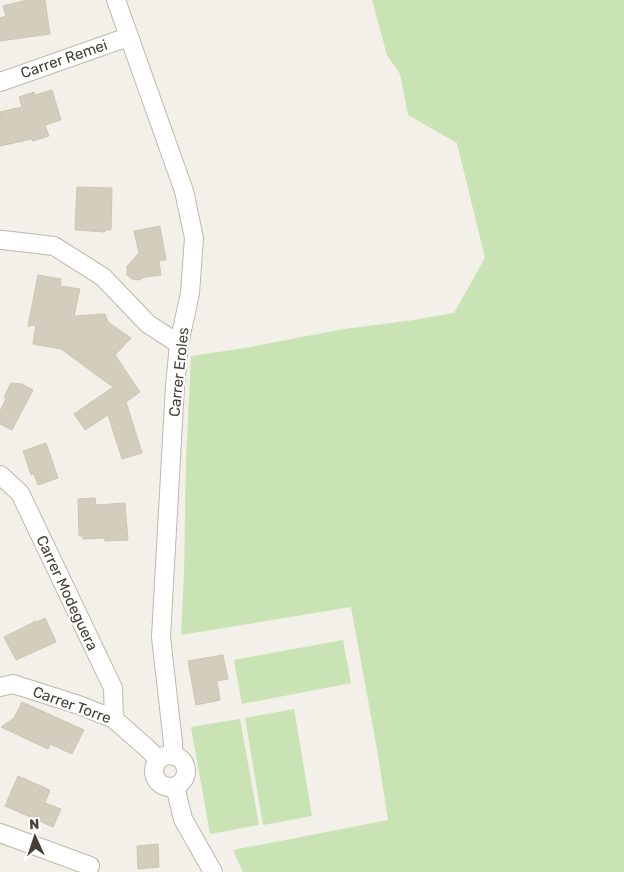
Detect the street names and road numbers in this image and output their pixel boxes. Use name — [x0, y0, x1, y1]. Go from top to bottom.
street label: Carrer Remei — [18, 36, 110, 82]
street label: Carrer Eroles — [165, 326, 193, 418]
street label: Carrer Modeguera — [32, 533, 102, 653]
street label: Carrer Torre — [30, 683, 114, 727]

